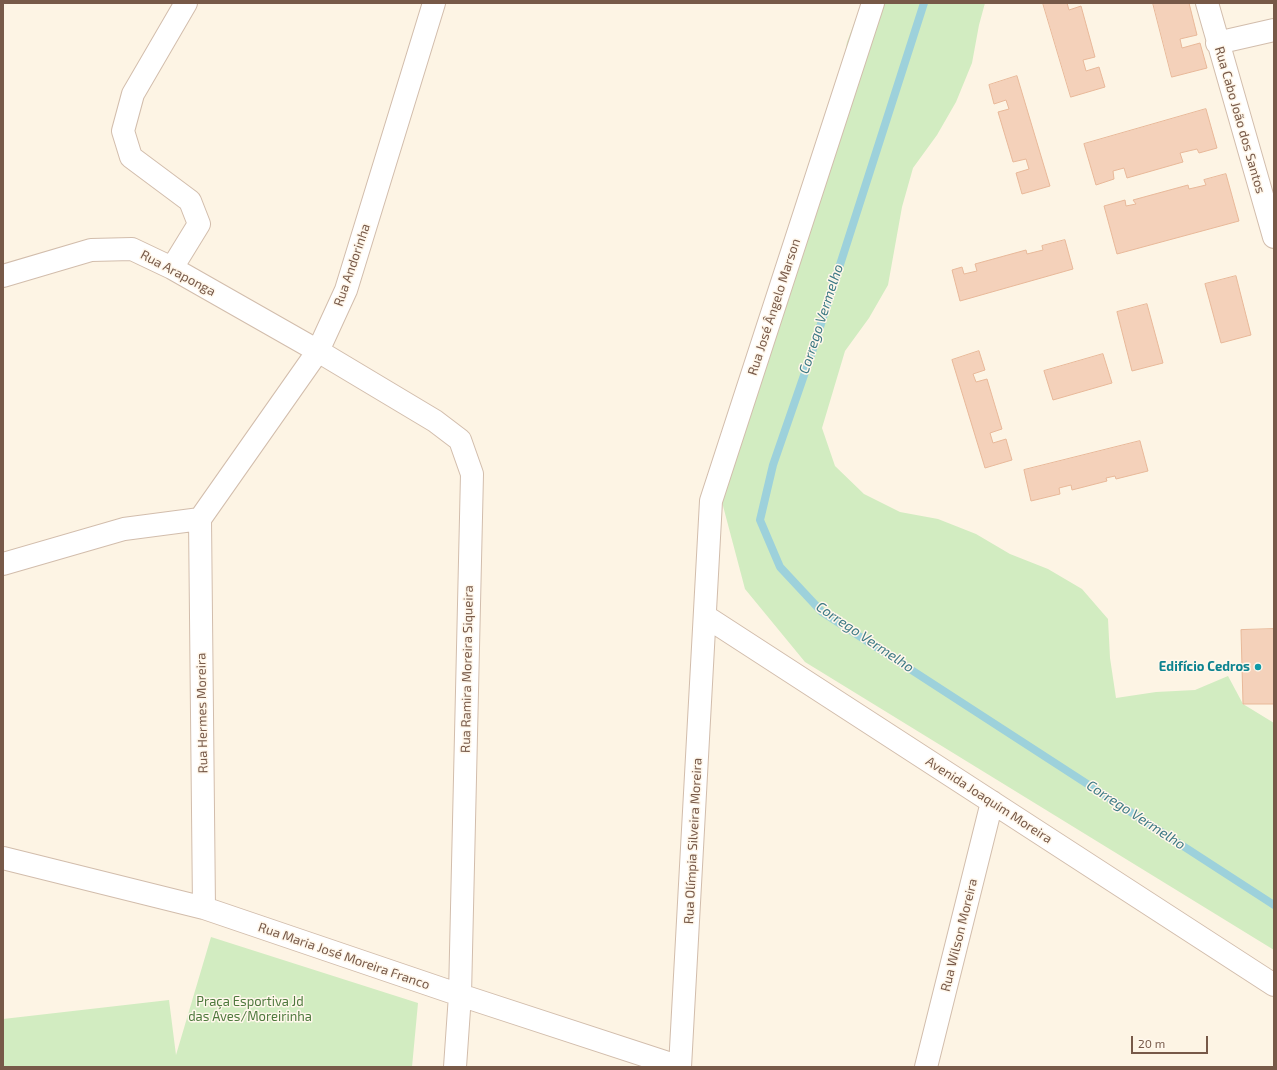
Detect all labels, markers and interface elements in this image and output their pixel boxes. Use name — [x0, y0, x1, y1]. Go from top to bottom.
street label: Rua Cabo João dos Santos — [1212, 45, 1268, 195]
street label: Rua Andorinha — [331, 222, 373, 308]
street label: Rua José Ângelo Marson — [744, 237, 804, 377]
street label: Rua Araponga — [138, 247, 218, 299]
water label: Corrego Vermelho — [795, 262, 847, 376]
street label: Rua Ramira Moreira Siqueira — [458, 585, 476, 753]
water label: Corrego Vermelho — [813, 598, 917, 676]
street label: Rua Hermes Moreira — [193, 653, 211, 773]
place label: Edifício Cedros — [1159, 659, 1250, 675]
marker: Edifício Cedros — [1253, 662, 1263, 672]
street label: Avenida Joaquim Moreira — [923, 753, 1055, 847]
street label: Rua Olímpia Silveira Moreira — [681, 758, 705, 924]
water label: Corrego Vermelho — [1084, 777, 1188, 853]
street label: Rua Wilson Moreira — [937, 877, 981, 993]
street label: Rua Maria José Moreira Franco — [256, 919, 432, 993]
park label: Praça Esportiva Jd das Aves/Moreirinha — [188, 994, 312, 1025]
scale bar — [1133, 1028, 1210, 1054]
text: 20 m — [1138, 1036, 1165, 1050]

